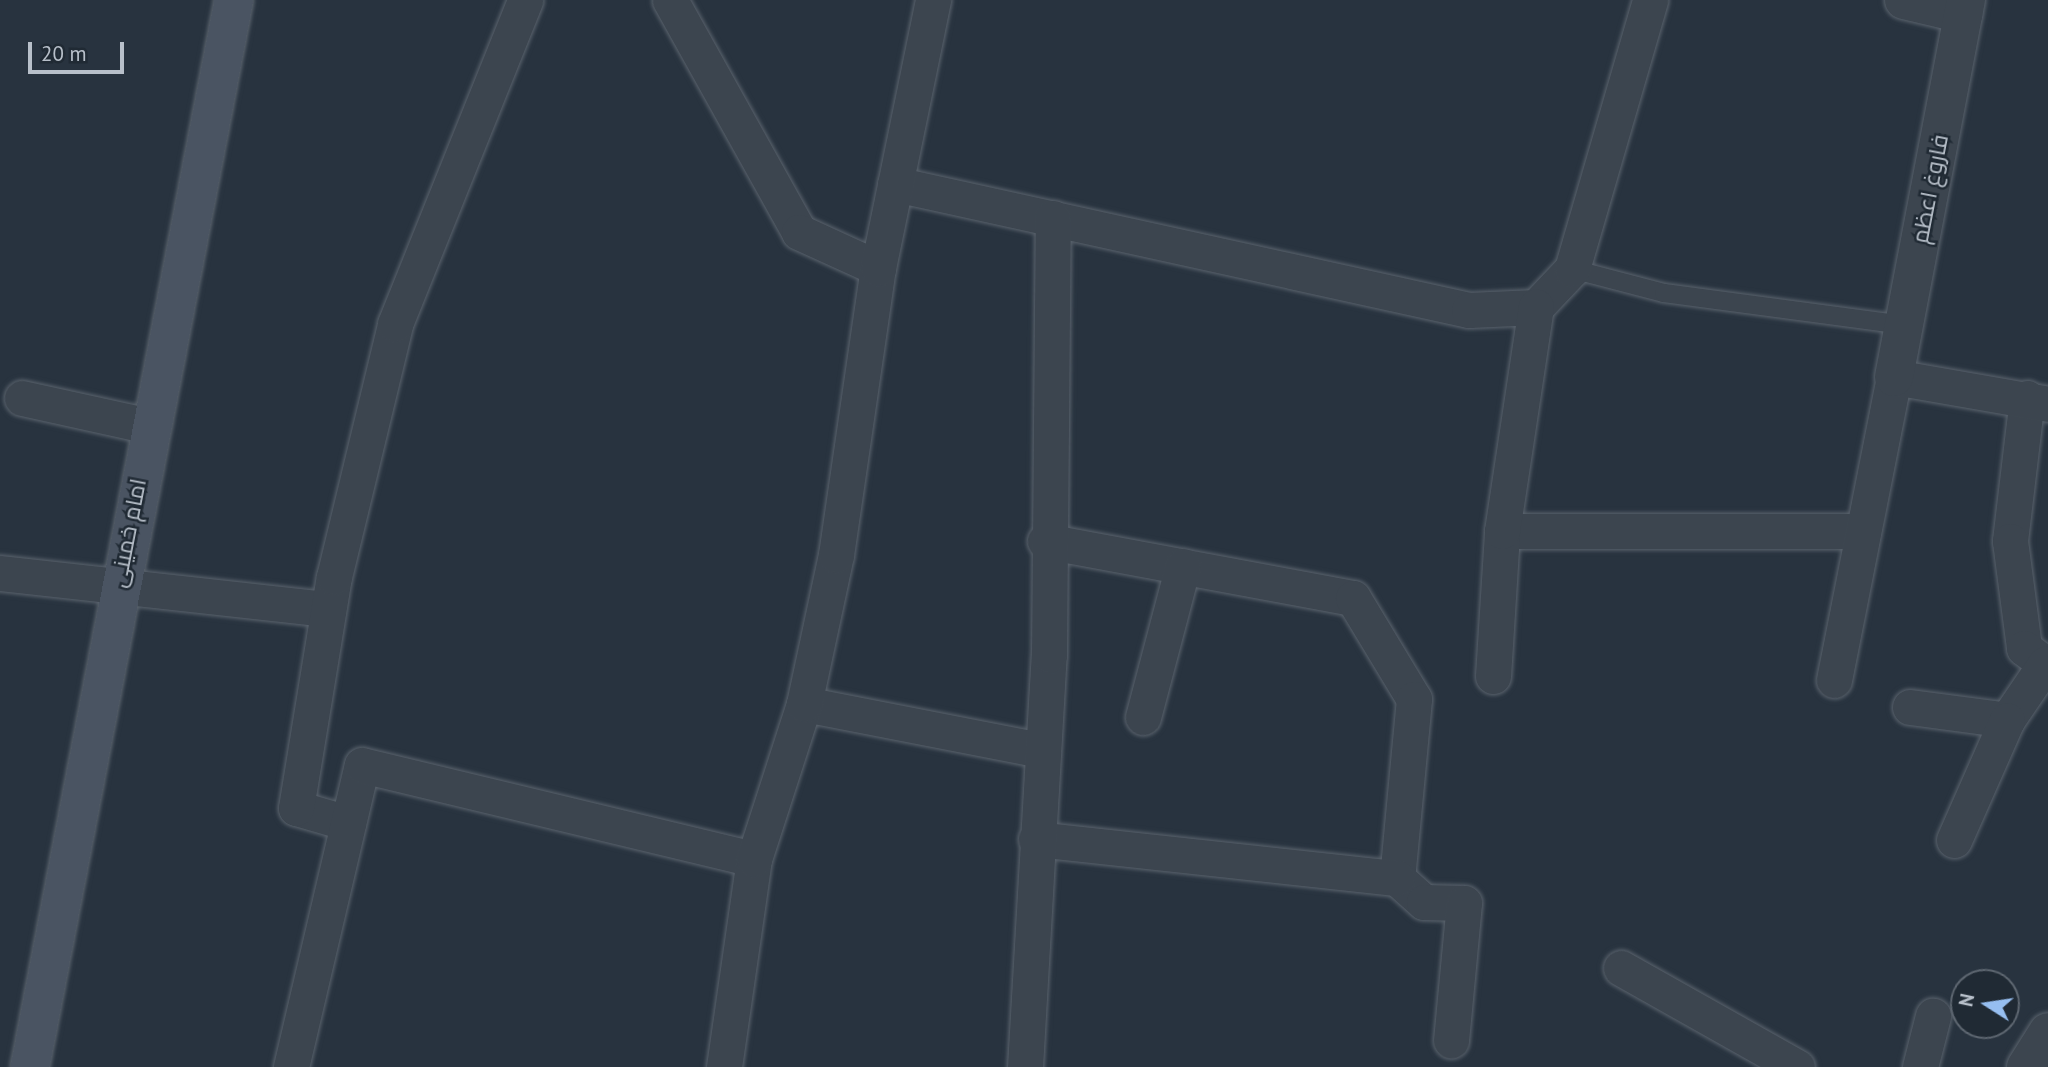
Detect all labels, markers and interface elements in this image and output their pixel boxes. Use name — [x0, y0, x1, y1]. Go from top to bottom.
scale bar — [32, 28, 128, 72]
text: 20 m — [41, 40, 87, 67]
street label: فاروغ اعظم — [1906, 132, 1954, 246]
street label: امام خمینی — [104, 476, 152, 590]
north arrow — [1950, 969, 2020, 1039]
text: N — [1953, 991, 1979, 1009]

